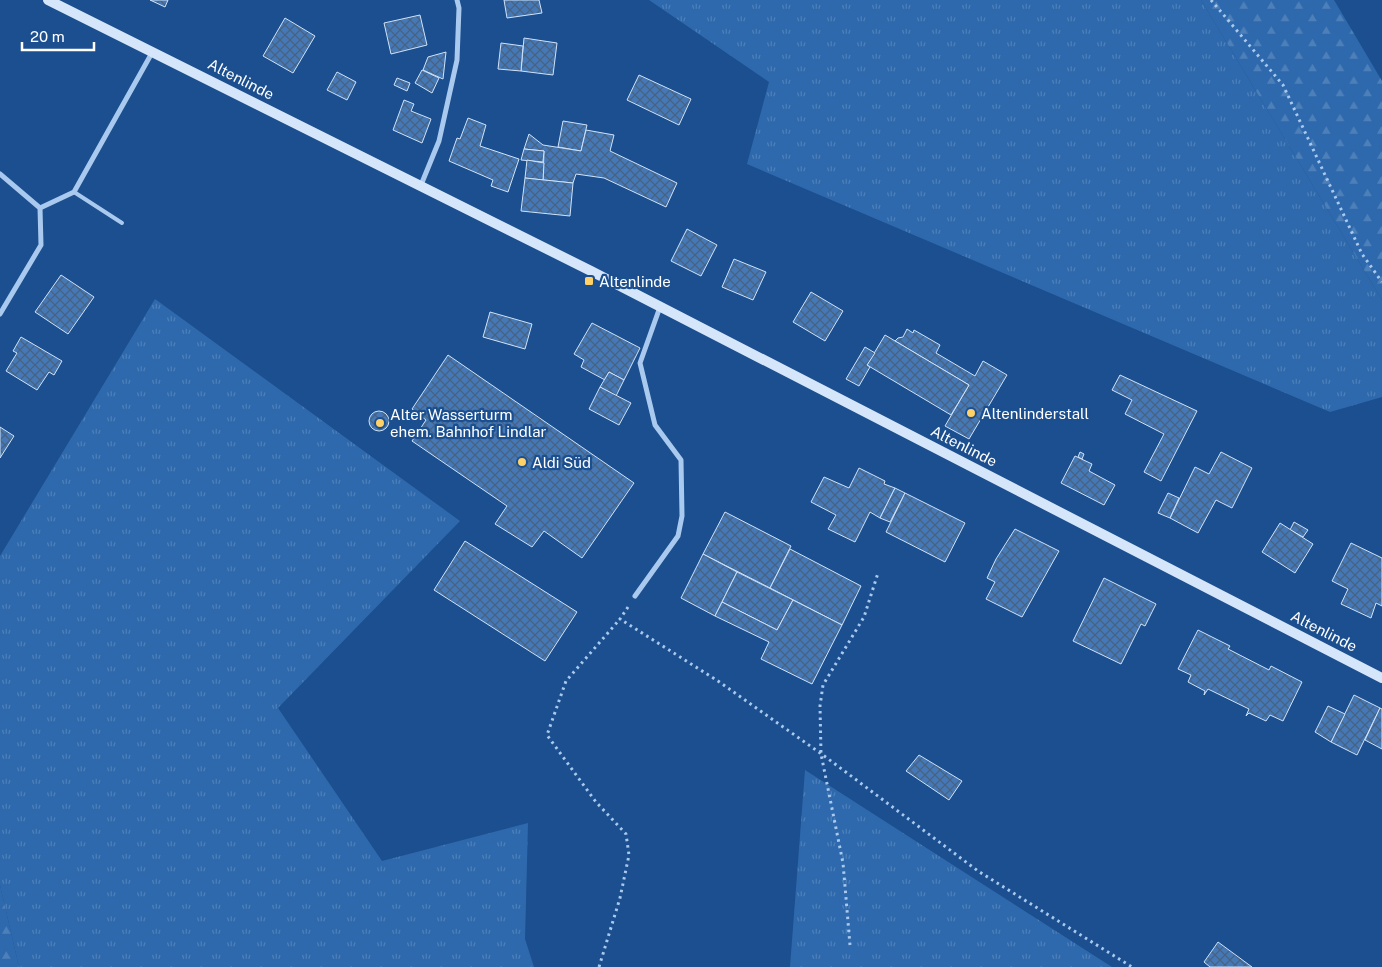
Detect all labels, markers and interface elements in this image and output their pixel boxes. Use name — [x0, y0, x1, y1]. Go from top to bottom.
scale bar — [22, 20, 95, 52]
text: 20 m — [30, 28, 65, 45]
street label: Altenlinde — [205, 55, 277, 103]
place label: Altenlinde — [599, 273, 671, 290]
marker: Altenlinde — [583, 275, 595, 287]
place label: Altenlinderstall — [981, 405, 1089, 422]
place label: Alter Wasserturm ehem. Bahnhof Lindlar — [390, 406, 547, 440]
marker: Altenlinderstall — [965, 407, 977, 419]
marker: Alter Wasserturm ehem. Bahnhof Lindlar — [374, 417, 386, 429]
street label: Altenlinde — [928, 422, 1000, 470]
place label: Aldi Süd — [532, 454, 591, 471]
marker: Aldi Süd — [516, 456, 528, 468]
street label: Altenlinde — [1288, 607, 1360, 655]

